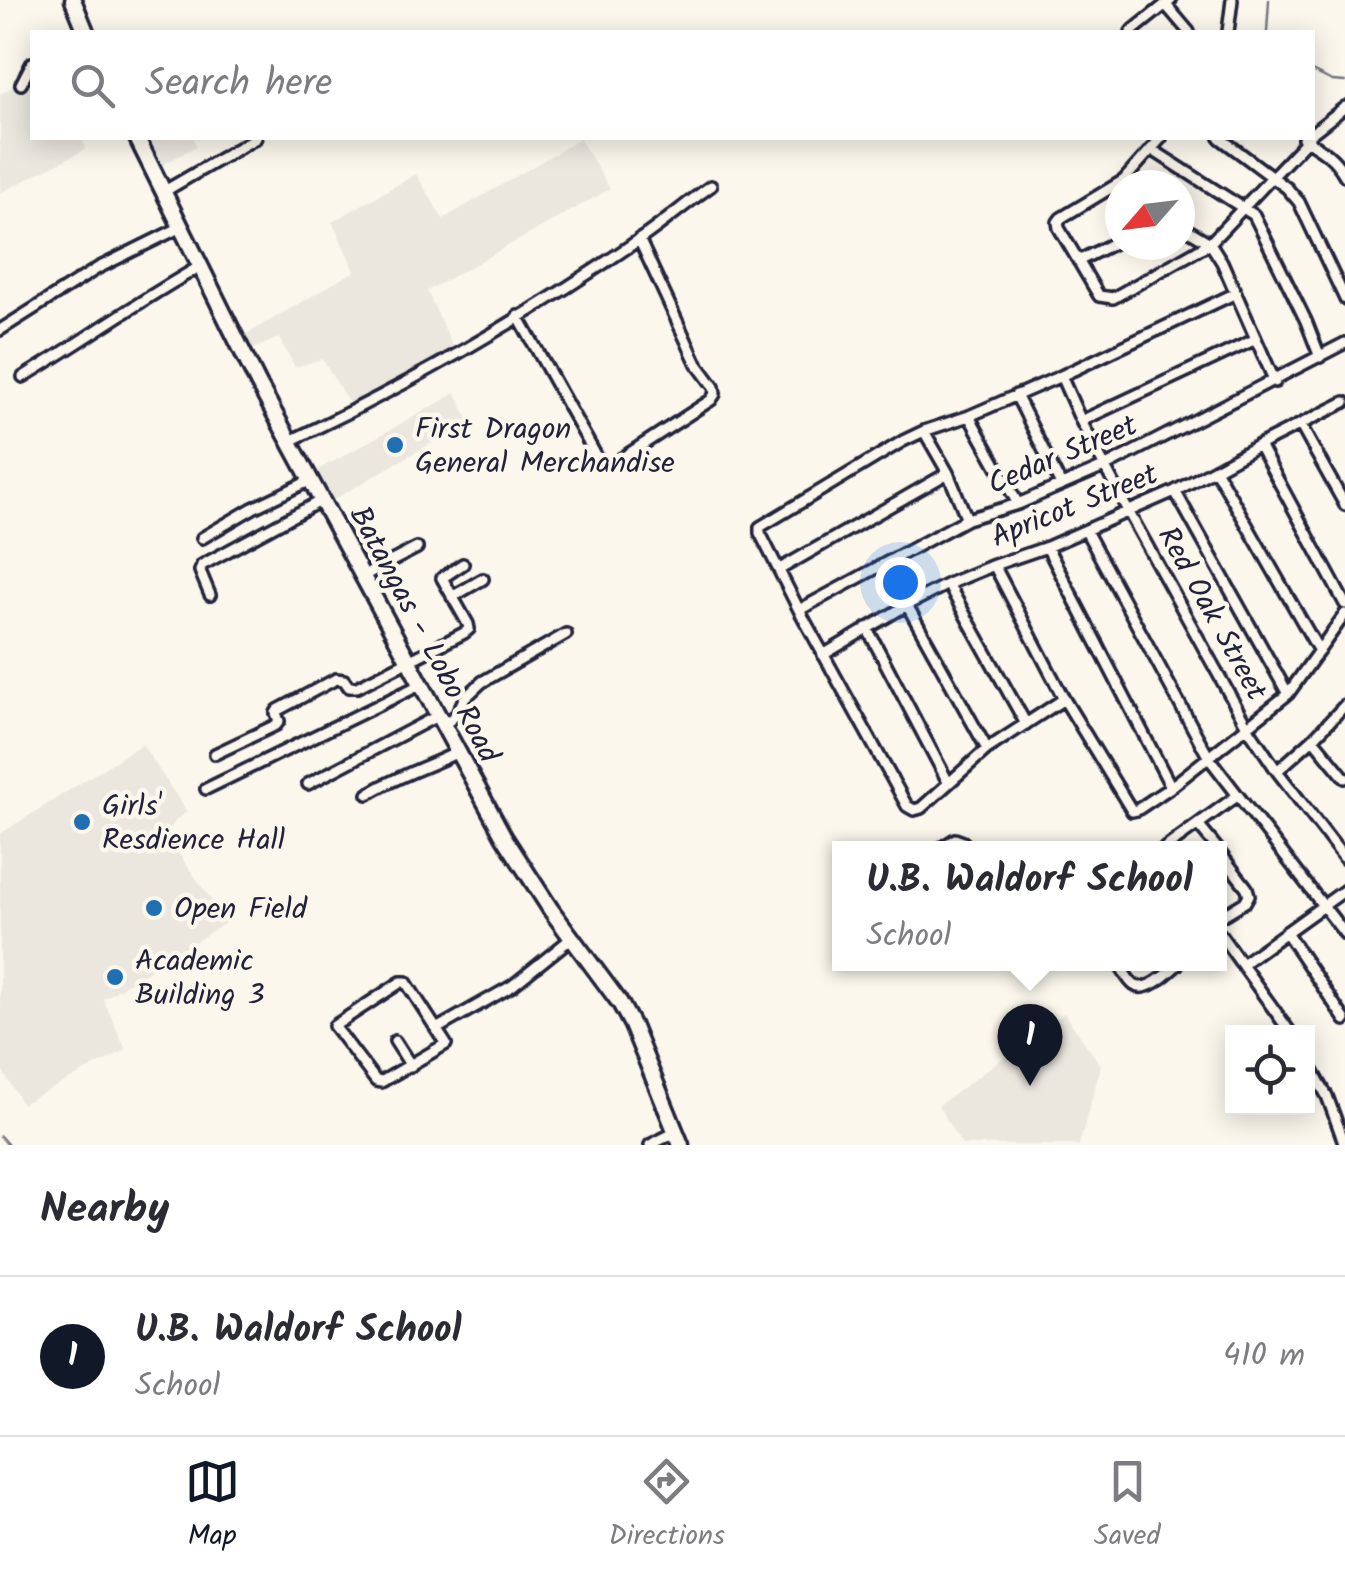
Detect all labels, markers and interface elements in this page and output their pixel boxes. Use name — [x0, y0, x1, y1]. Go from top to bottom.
search box — [30, 30, 1315, 140]
text: Search here — [145, 55, 332, 115]
icon: search — [65, 58, 120, 113]
north arrow — [1105, 170, 1195, 260]
street label: Cedar Street — [980, 403, 1145, 509]
place label: First Dragon General Merchandise — [415, 406, 675, 488]
marker: First Dragon General Merchandise — [384, 434, 406, 456]
street label: Apricot Street — [984, 451, 1166, 562]
street label: Batangas - Lobo Road — [335, 498, 512, 773]
street label: Red Oak Street — [1144, 518, 1279, 710]
your location — [875, 557, 926, 608]
place label: Girls' Resdience Hall — [102, 783, 285, 865]
marker: Girls' Resdience Hall — [71, 811, 93, 833]
popup — [832, 841, 1227, 971]
text: U.B. Waldorf School — [866, 851, 1193, 911]
place label: Open Field — [174, 886, 308, 934]
marker: Open Field — [143, 897, 165, 919]
text: School — [866, 911, 951, 962]
place label: Academic Building 3 — [135, 938, 265, 1020]
marker: Academic Building 3 — [104, 966, 126, 988]
pin: 1 — [998, 1004, 1062, 1086]
map controls — [1225, 1025, 1315, 1115]
button: locate — [1225, 1025, 1315, 1115]
text: Nearby — [40, 1177, 169, 1244]
text: U.B. Waldorf School — [135, 1301, 462, 1361]
text: 1 — [68, 1331, 77, 1382]
text: 410 m — [1223, 1331, 1305, 1382]
text: School — [135, 1361, 220, 1412]
tab: Map — [185, 1454, 240, 1559]
tab: Directions — [609, 1454, 725, 1559]
tab: Saved — [1094, 1454, 1160, 1559]

